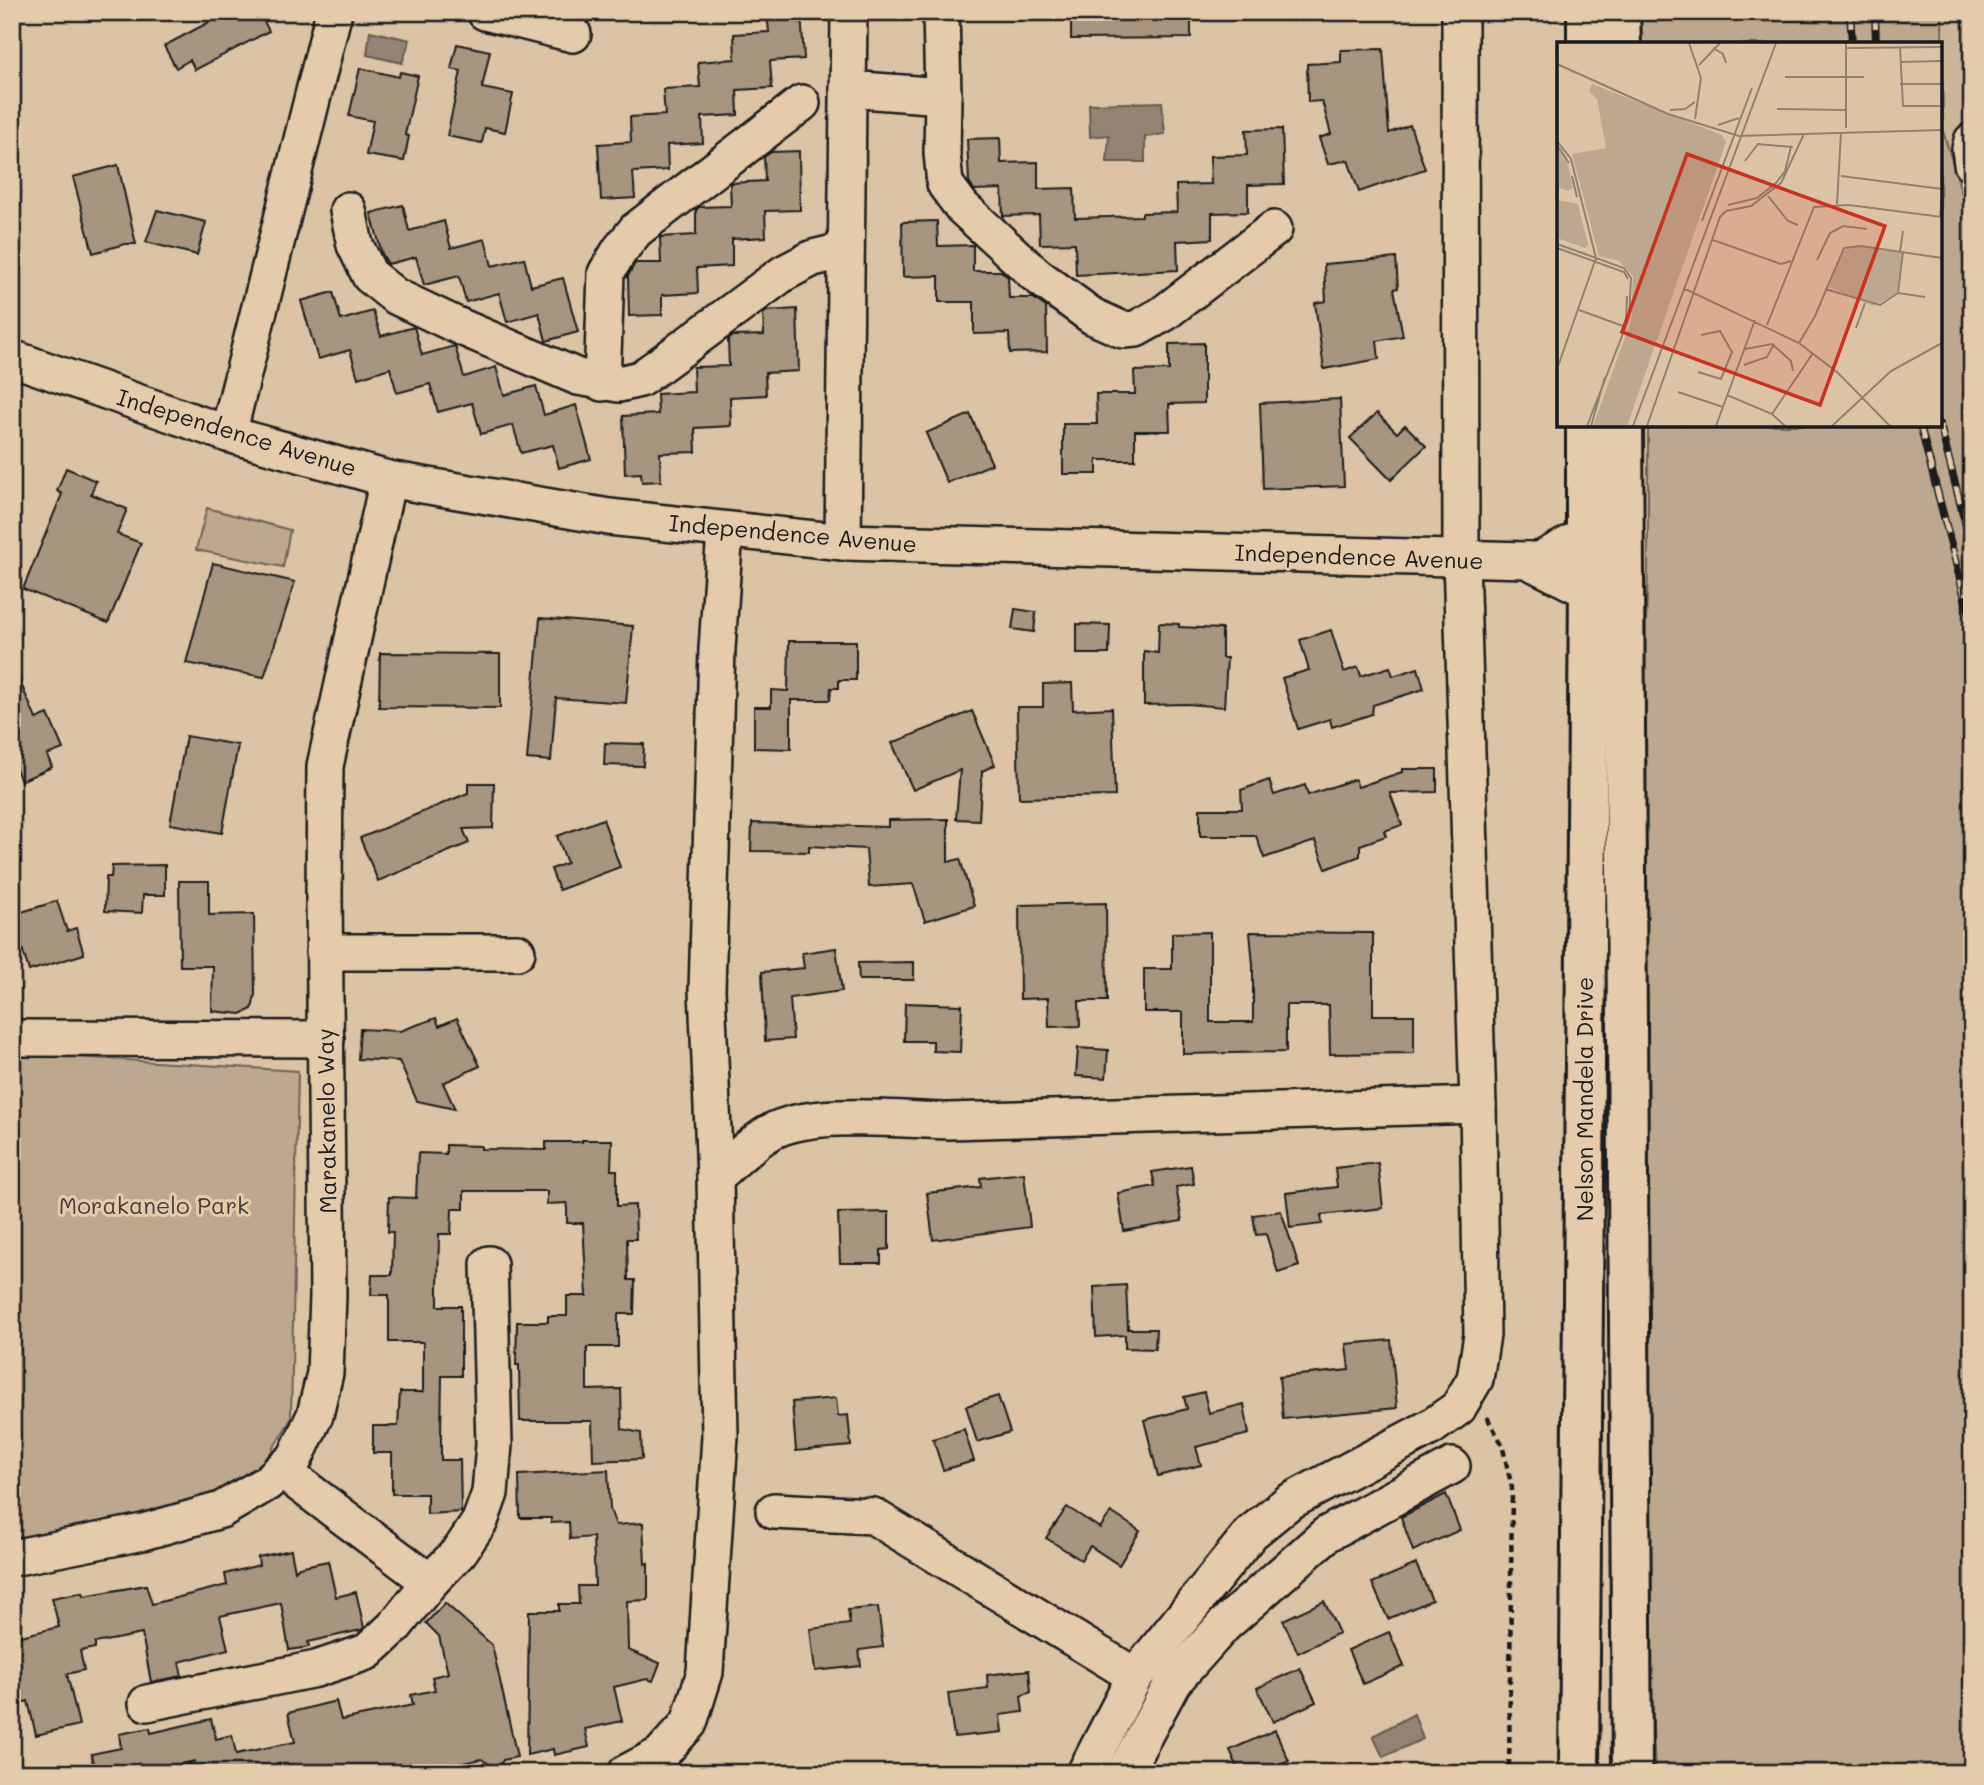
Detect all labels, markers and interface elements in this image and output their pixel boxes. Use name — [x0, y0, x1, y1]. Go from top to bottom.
inset map — [1557, 42, 1942, 427]
street label: Independence Avenue — [114, 381, 360, 483]
street label: Independence Avenue — [668, 507, 918, 559]
street label: Independence Avenue — [1234, 537, 1484, 575]
street label: Nelson Mandela Drive — [1569, 977, 1599, 1221]
street label: Marakanelo Way — [309, 1028, 343, 1214]
park label: Morakanelo Park — [59, 1190, 249, 1220]

